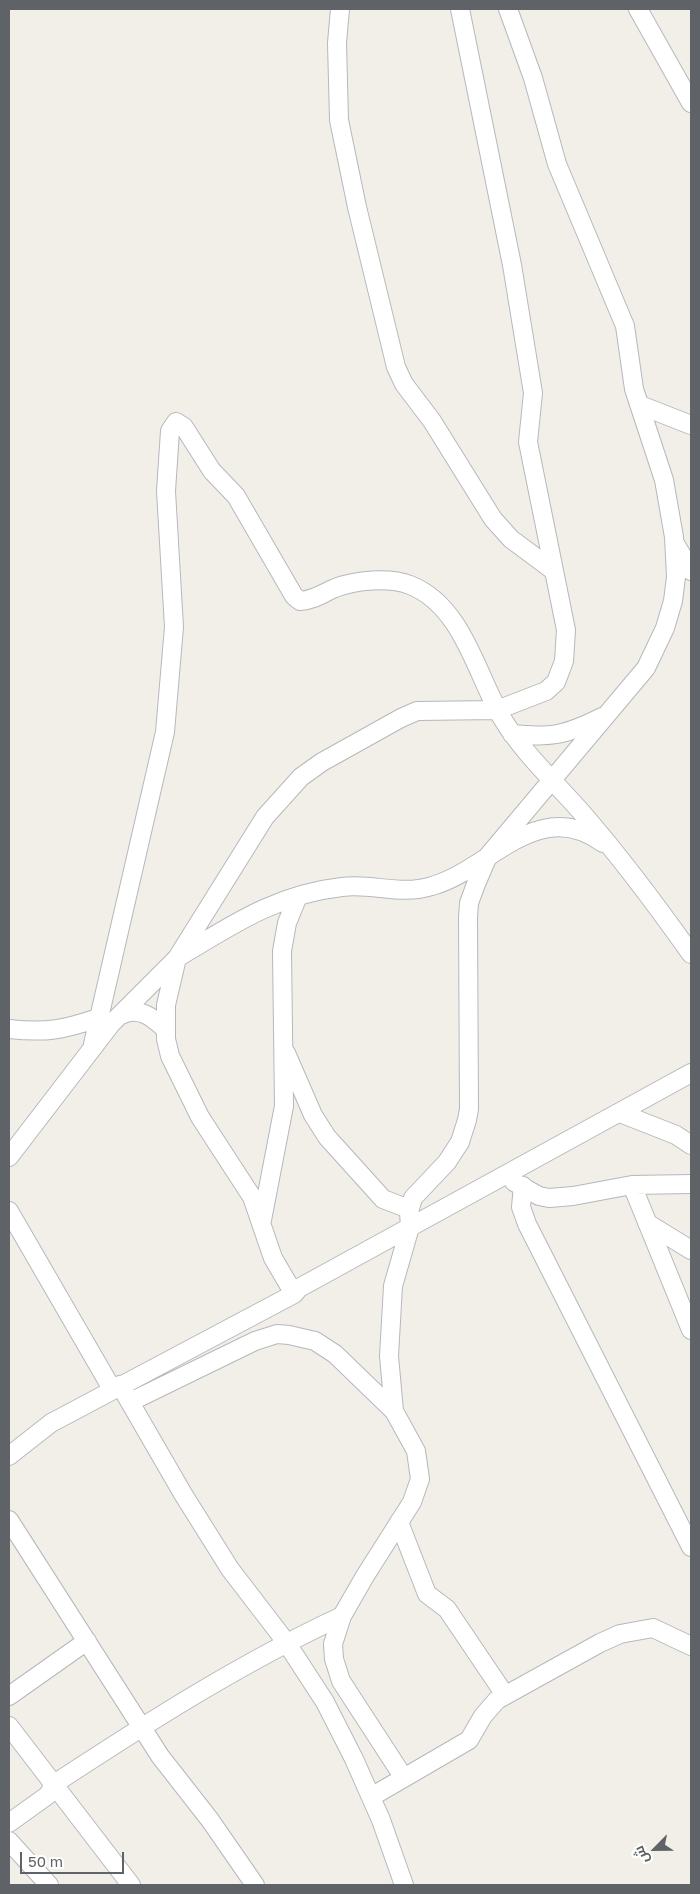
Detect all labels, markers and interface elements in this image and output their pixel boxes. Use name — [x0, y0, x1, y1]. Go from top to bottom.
north arrow — [630, 1824, 680, 1874]
scale bar — [22, 1842, 126, 1874]
text: ش — [629, 1843, 652, 1867]
text: 50 m — [28, 1852, 63, 1870]

